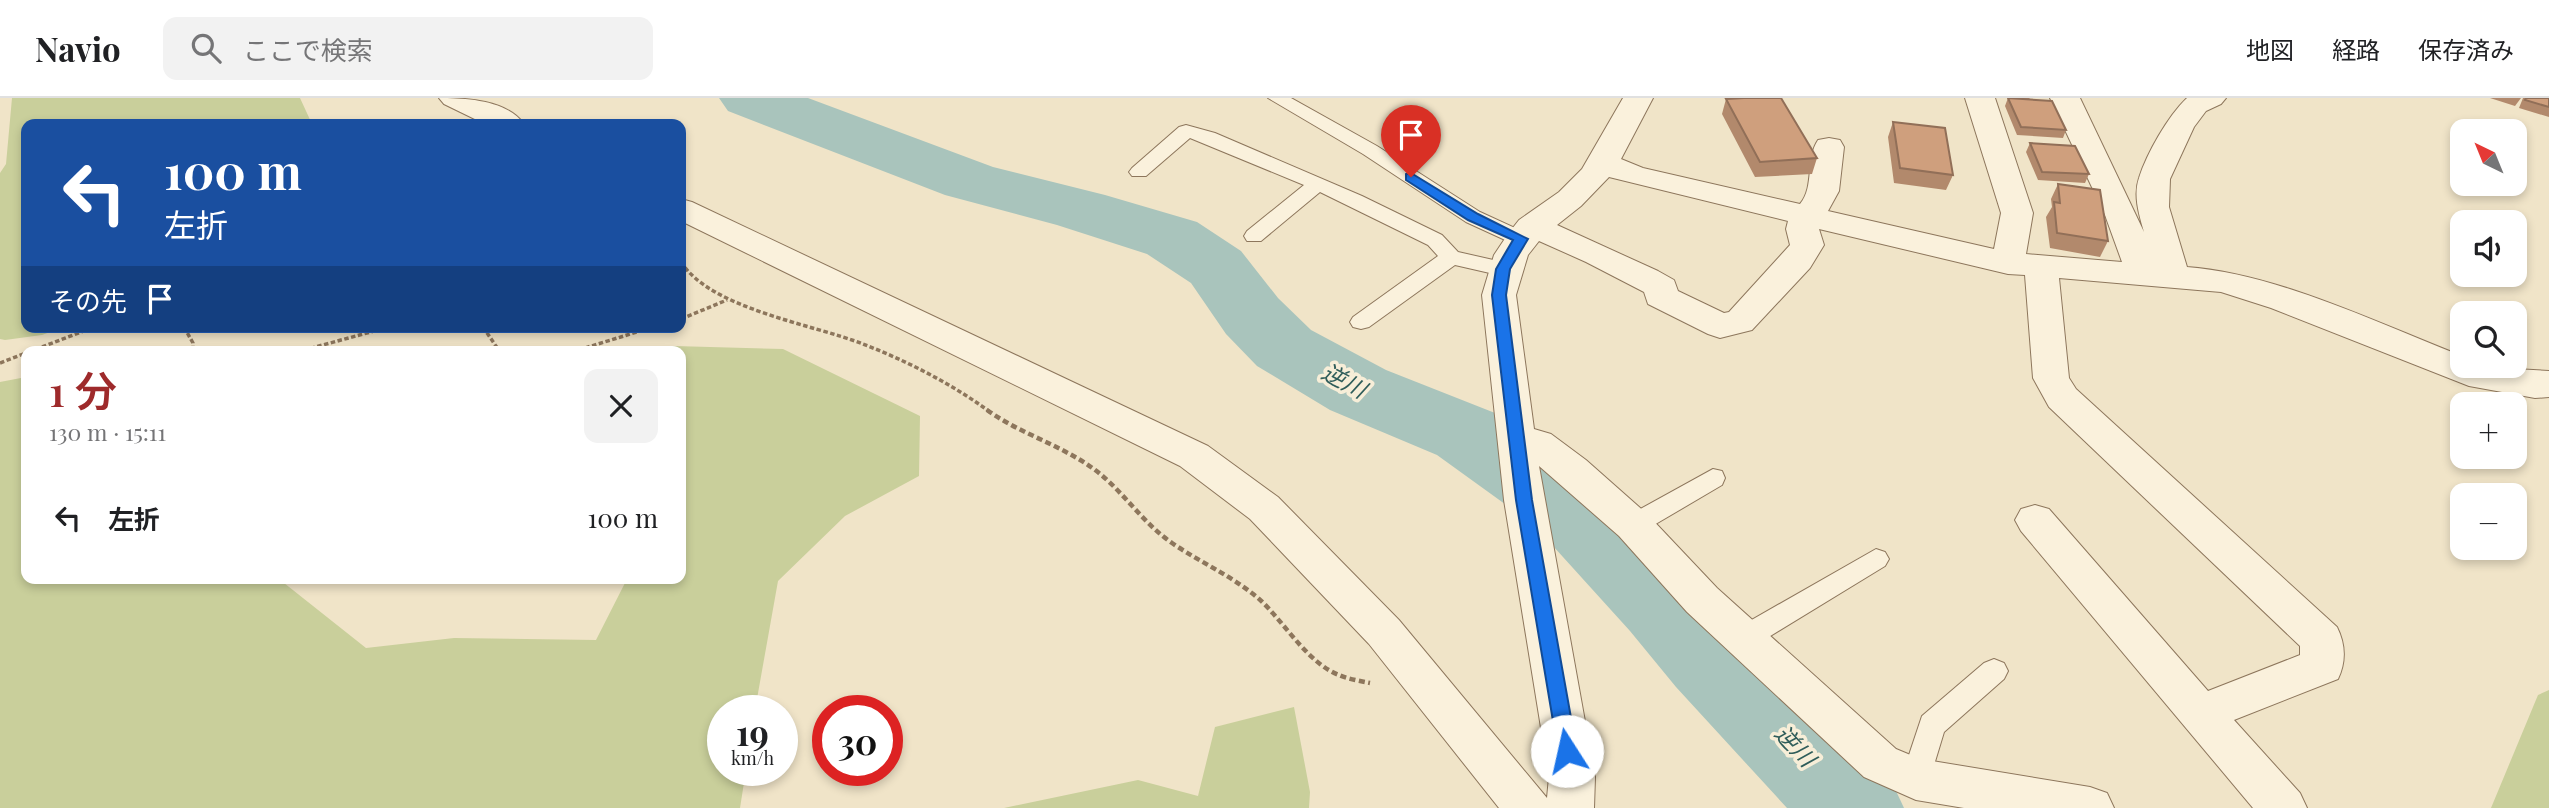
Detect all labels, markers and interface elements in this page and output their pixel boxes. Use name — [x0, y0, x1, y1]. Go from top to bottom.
search box — [163, 17, 653, 80]
text: Navio — [35, 26, 121, 70]
icon: search — [187, 29, 225, 67]
text: ここで検索 — [243, 32, 373, 67]
text: 地図 — [2246, 33, 2294, 65]
text: 経路 — [2332, 33, 2380, 65]
text: 保存済み — [2418, 33, 2514, 65]
pin — [1381, 105, 1441, 177]
icon: arrive — [1392, 116, 1430, 154]
north arrow — [2450, 119, 2527, 196]
map controls — [2450, 119, 2527, 560]
text: 100 m — [164, 137, 302, 202]
icon: left — [49, 147, 140, 238]
text: 左折 — [164, 202, 228, 245]
button: sound — [2450, 210, 2527, 287]
icon: arrive — [141, 280, 179, 318]
text: その先 — [49, 283, 127, 318]
button: search — [2450, 301, 2527, 378]
water label: 逆川 — [1317, 355, 1375, 406]
text: 1 分 — [49, 362, 117, 418]
button: close — [584, 369, 658, 443]
button: + — [2450, 392, 2527, 469]
text: 130 m · 15:11 — [49, 416, 166, 447]
button: − — [2450, 483, 2527, 560]
icon: left — [49, 499, 87, 537]
text: 100 m — [588, 500, 658, 535]
text: 左折 — [108, 501, 160, 536]
speed limit sign: 30 — [812, 695, 903, 786]
text: 19 — [736, 708, 769, 755]
position arrow — [1530, 714, 1604, 788]
water label: 逆川 — [1769, 718, 1825, 775]
text: km/h — [731, 746, 774, 770]

